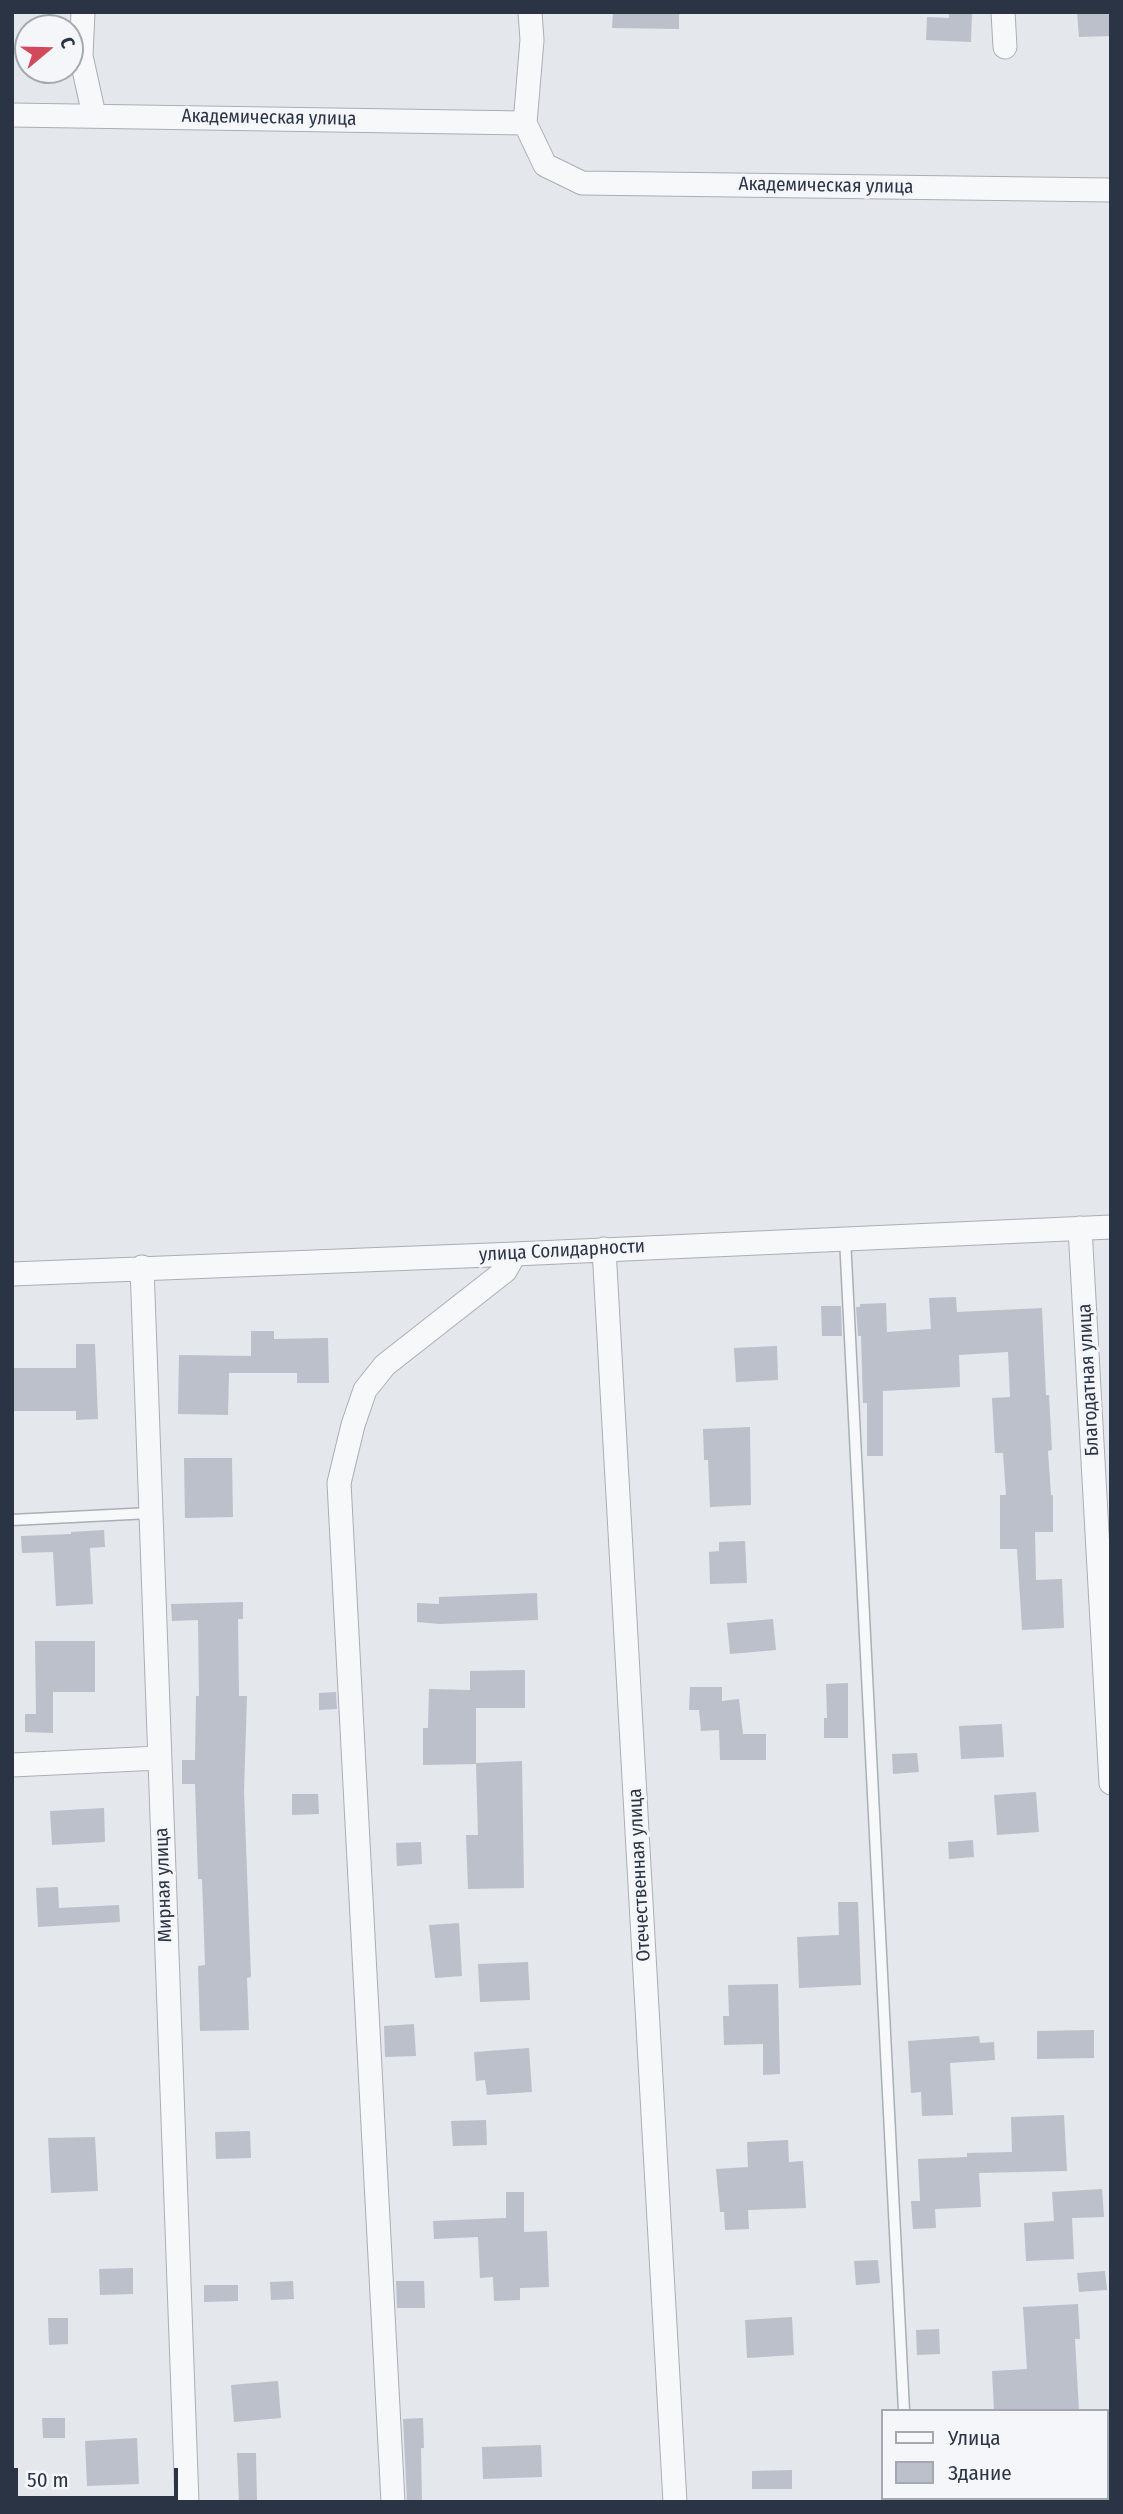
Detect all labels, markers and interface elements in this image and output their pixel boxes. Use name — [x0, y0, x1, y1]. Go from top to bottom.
north arrow — [14, 14, 84, 84]
text: С — [55, 34, 80, 51]
street label: Академическая улица — [181, 105, 357, 131]
street label: Академическая улица — [738, 173, 914, 199]
street label: улица Солидарности — [478, 1235, 646, 1267]
street label: Благодатная улица — [1074, 1303, 1104, 1457]
street label: Отечественная улица — [624, 1788, 656, 1962]
street label: Мирная улица — [151, 1827, 177, 1943]
legend — [881, 2409, 1109, 2500]
text: Улица — [948, 2425, 1001, 2451]
scale bar — [18, 2454, 182, 2498]
text: Здание — [948, 2460, 1012, 2486]
text: 50 m — [27, 2467, 69, 2493]

